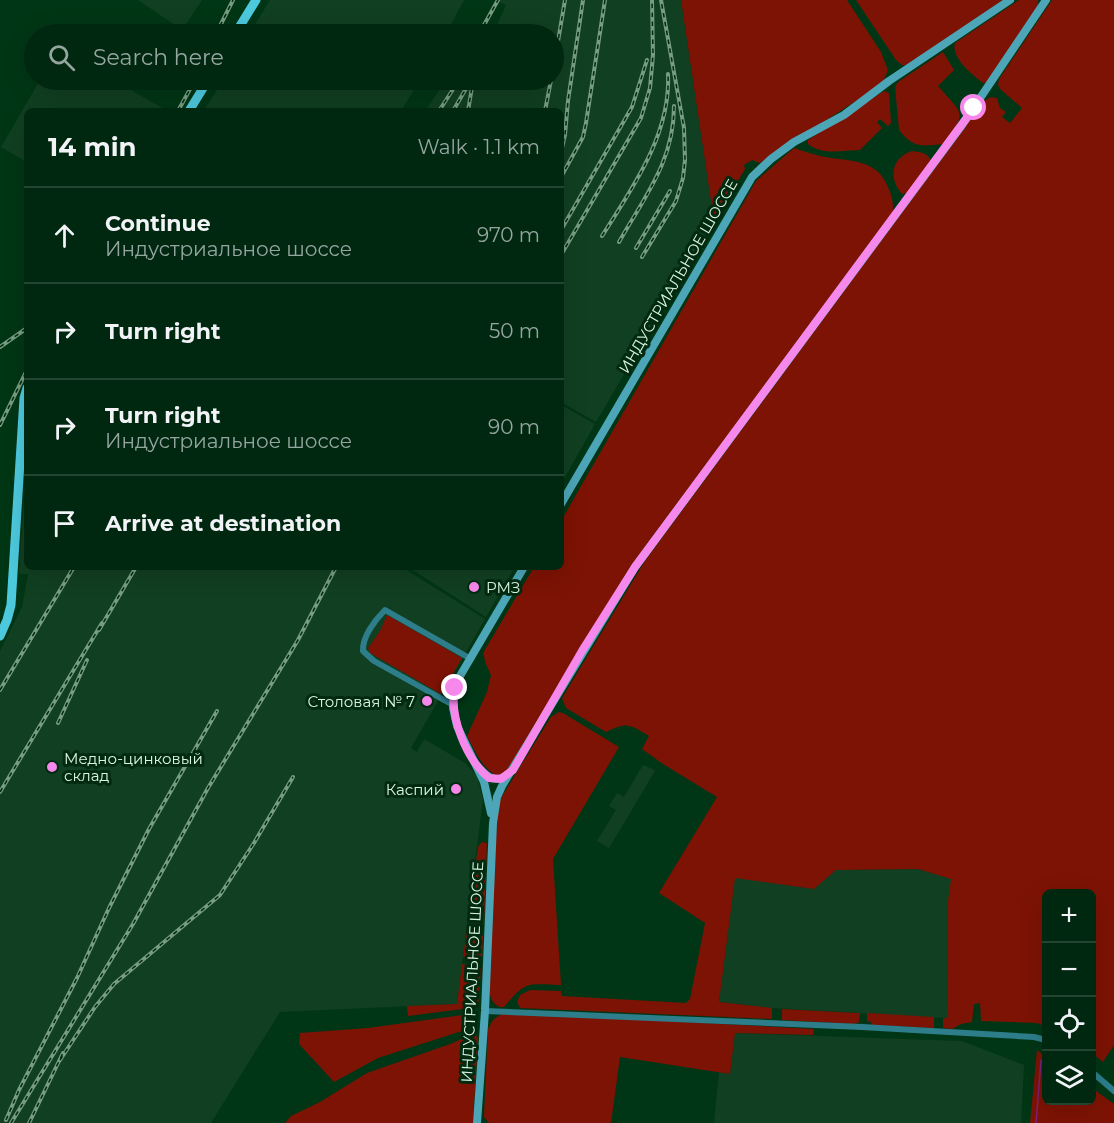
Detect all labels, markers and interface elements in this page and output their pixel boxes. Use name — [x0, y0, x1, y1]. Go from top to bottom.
search box — [24, 24, 564, 90]
icon: search — [45, 41, 78, 74]
text: Search here — [93, 44, 224, 71]
route start — [960, 94, 986, 120]
text: 14 min — [48, 131, 137, 163]
text: Walk · 1.1 km — [418, 135, 540, 159]
street label: ИНДУСТРИАЛЬНОЕ ШОССЕ — [615, 175, 742, 376]
text: Continue — [105, 210, 211, 237]
icon: ahead — [48, 219, 81, 252]
text: 970 m — [477, 223, 540, 247]
text: Индустриальное шоссе — [105, 237, 352, 261]
icon: right — [48, 315, 81, 348]
text: Turn right — [105, 318, 220, 345]
text: 50 m — [489, 319, 540, 343]
text: Turn right — [105, 402, 220, 429]
icon: right — [48, 411, 81, 444]
text: 90 m — [488, 415, 540, 439]
text: Индустриальное шоссе — [105, 429, 352, 453]
icon: arrive — [48, 507, 81, 540]
text: Arrive at destination — [105, 510, 341, 537]
place label: РМЗ — [486, 578, 520, 597]
marker: РМЗ — [467, 580, 481, 594]
route end — [441, 674, 467, 700]
place label: Столовая № 7 — [308, 692, 415, 711]
marker: Столовая № 7 — [420, 694, 434, 708]
place label: Медно-цинковый склад — [64, 749, 203, 785]
marker: Медно-цинковый склад — [45, 760, 59, 774]
place label: Каспий — [386, 780, 444, 799]
marker: Каспий — [449, 782, 463, 796]
street label: ИНДУСТРИАЛЬНОЕ ШОССЕ — [457, 861, 487, 1083]
map controls — [1042, 889, 1096, 1105]
button: + — [1042, 889, 1096, 943]
button: − — [1042, 943, 1096, 997]
button: locate — [1042, 997, 1096, 1051]
button: layers — [1042, 1051, 1096, 1105]

